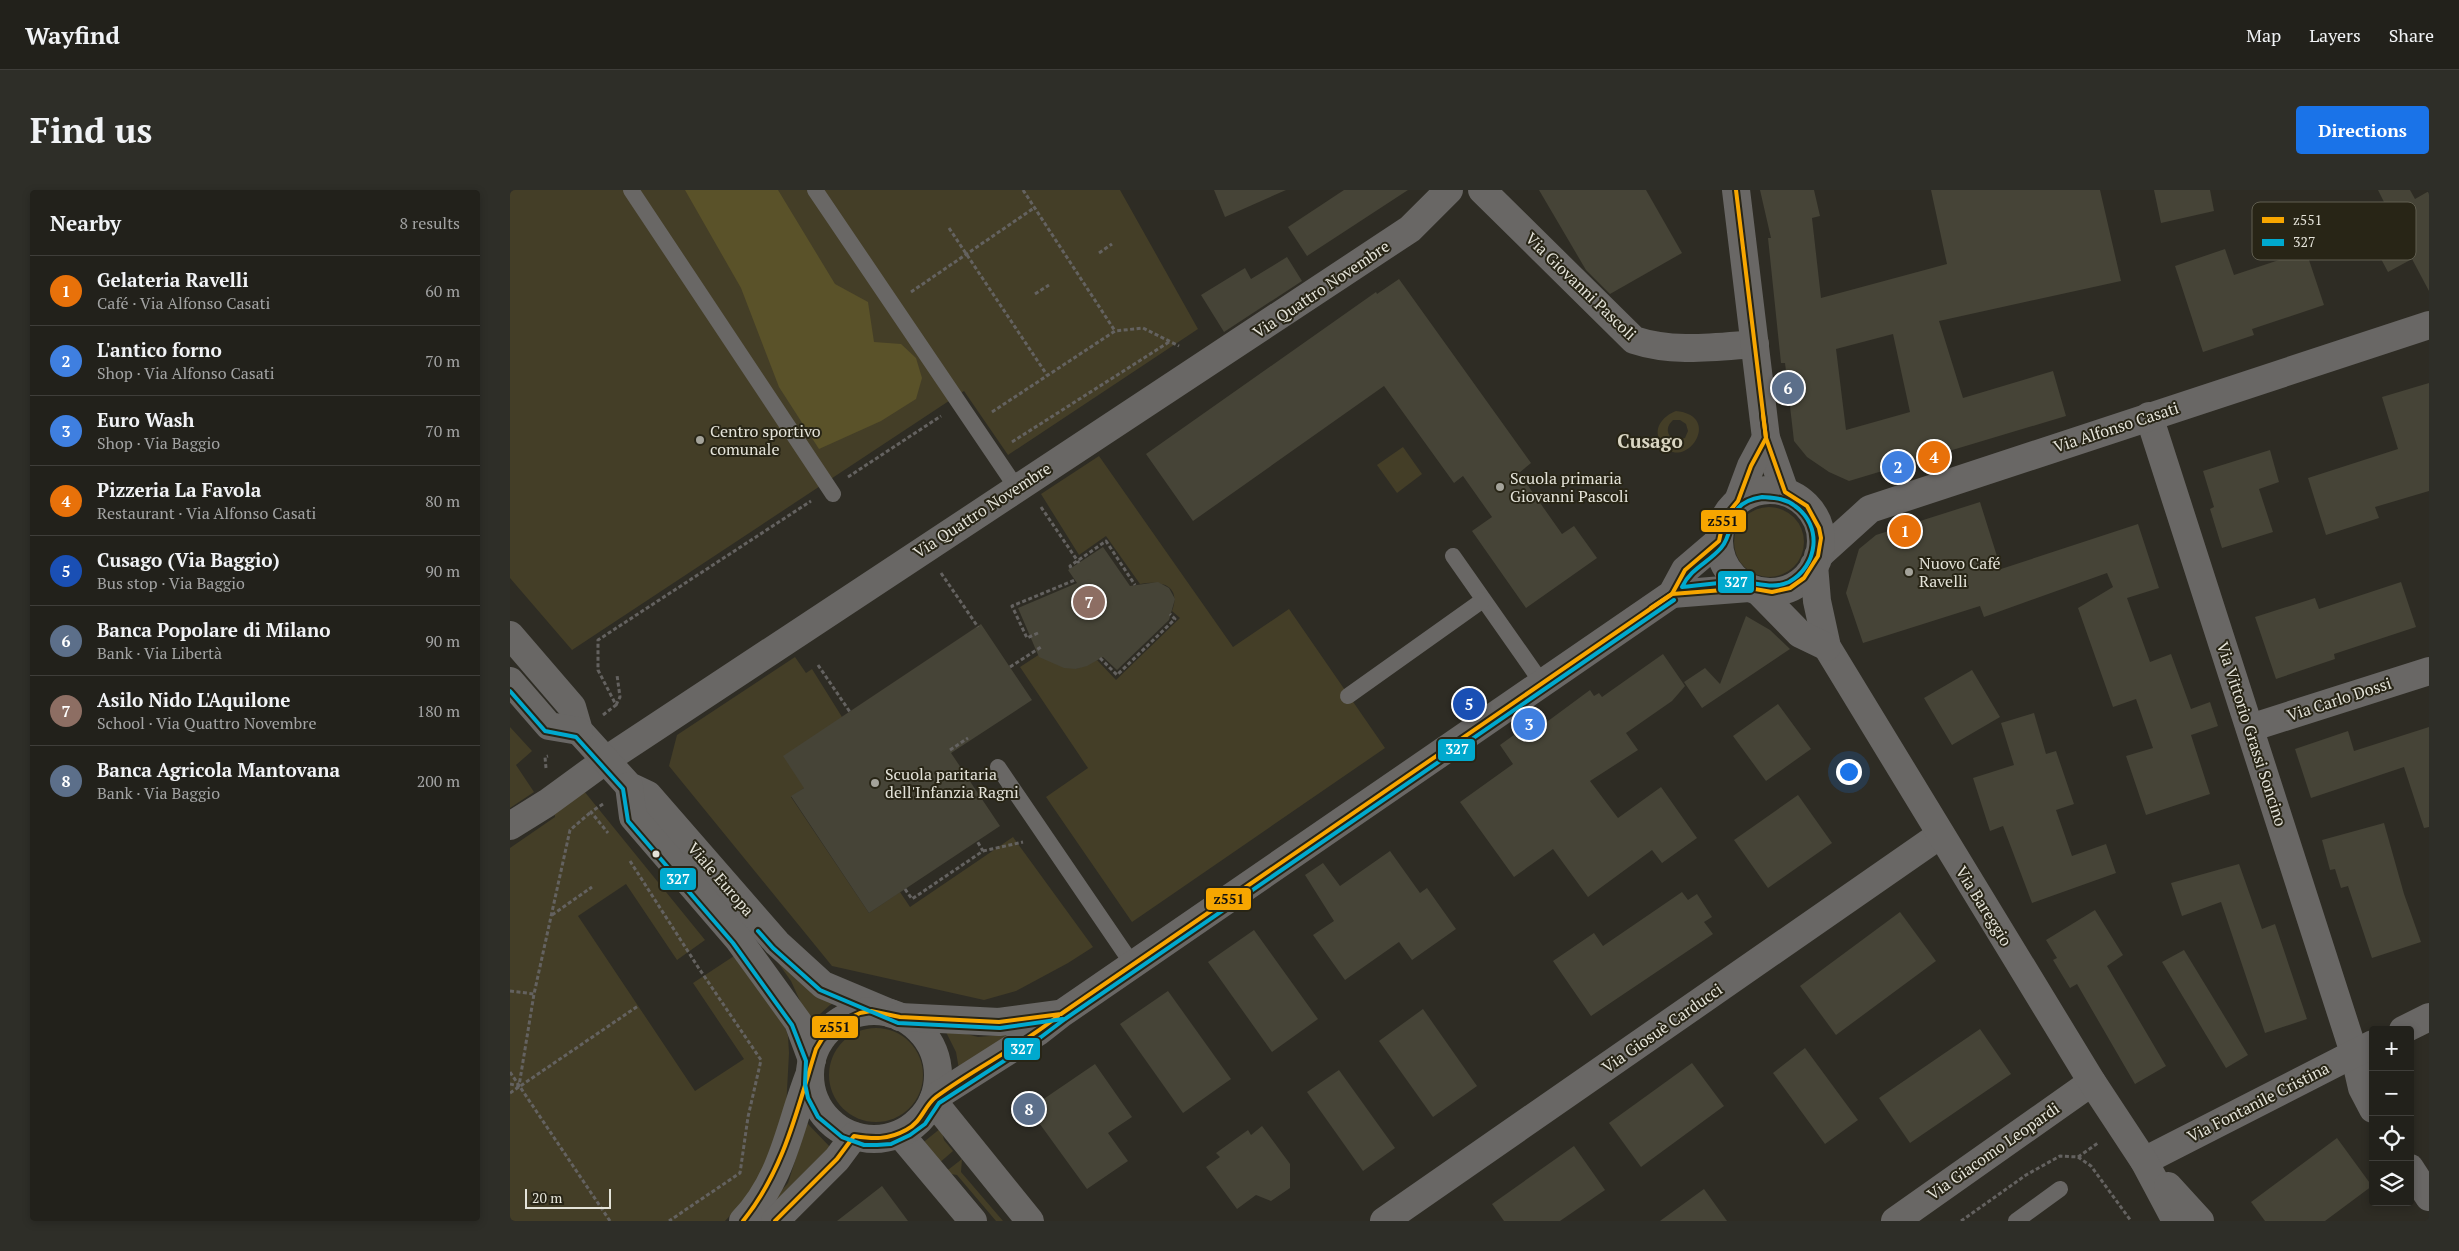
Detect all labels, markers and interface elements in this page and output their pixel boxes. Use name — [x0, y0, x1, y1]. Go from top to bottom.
text: Wayfind — [25, 19, 120, 51]
text: Map — [2246, 23, 2281, 47]
text: Layers — [2309, 23, 2361, 47]
text: Share — [2389, 23, 2434, 47]
button: Directions — [2296, 106, 2429, 154]
text: Find us — [30, 107, 152, 153]
legend — [2252, 202, 2416, 260]
text: Nearby — [50, 209, 121, 237]
text: z551 — [2293, 210, 2322, 229]
text: 8 results — [400, 212, 460, 234]
street label: Via Giovanni Pascoli — [1521, 227, 1641, 345]
text: 327 — [2293, 232, 2315, 251]
street label: Via Quattro Novembre — [1248, 235, 1394, 343]
text: Gelateria Ravelli — [97, 267, 248, 292]
text: 1 — [61, 280, 71, 302]
text: 60 m — [425, 280, 460, 302]
text: Café · Via Alfonso Casati — [97, 292, 270, 314]
text: L'antico forno — [97, 337, 222, 362]
text: 2 — [61, 350, 71, 372]
text: 70 m — [425, 350, 460, 372]
text: Shop · Via Alfonso Casati — [97, 362, 275, 384]
pin: 6 — [1772, 369, 1804, 407]
street label: Via Alfonso Casati — [2051, 396, 2182, 458]
text: Euro Wash — [97, 407, 195, 432]
text: 3 — [61, 420, 71, 442]
text: 70 m — [425, 420, 460, 442]
place label: Centro sportivo comunale — [710, 420, 821, 460]
district label: Cusago — [1617, 428, 1683, 453]
text: Shop · Via Baggio — [97, 432, 220, 454]
marker: Centro sportivo comunale — [694, 434, 706, 446]
pin: 4 — [1918, 438, 1950, 476]
pin: 2 — [1882, 448, 1914, 486]
street label: Via Quattro Novembre — [909, 457, 1055, 563]
place label: Scuola primaria Giovanni Pascoli — [1510, 467, 1629, 507]
text: Pizzeria La Favola — [97, 477, 261, 502]
marker: Scuola primaria Giovanni Pascoli — [1494, 481, 1506, 493]
text: 4 — [61, 490, 71, 512]
text: 80 m — [425, 490, 460, 512]
text: Restaurant · Via Alfonso Casati — [97, 502, 316, 524]
line badge: z551 — [1700, 509, 1747, 533]
text: z551 — [1708, 511, 1738, 530]
pin: 1 — [1889, 512, 1921, 550]
text: Cusago (Via Baggio) — [97, 547, 280, 572]
place label: Nuovo Café Ravelli — [1919, 552, 2001, 592]
text: 5 — [61, 560, 71, 582]
text: 90 m — [425, 560, 460, 582]
marker: Nuovo Café Ravelli — [1903, 566, 1915, 578]
line badge: 327 — [1717, 570, 1755, 594]
text: Bus stop · Via Baggio — [97, 572, 245, 594]
text: 327 — [1724, 572, 1748, 591]
pin: 7 — [1073, 583, 1105, 621]
text: Banca Popolare di Milano — [97, 617, 330, 642]
text: 6 — [61, 630, 71, 652]
text: 90 m — [425, 630, 460, 652]
street label: Via Vittorio Grassi Soncino — [2212, 639, 2292, 829]
text: Bank · Via Libertà — [97, 642, 222, 664]
street label: Via Carlo Dossi — [2284, 672, 2394, 726]
pin: 5 — [1453, 685, 1485, 723]
text: Asilo Nido L'Aquilone — [97, 687, 290, 712]
text: 7 — [61, 700, 71, 722]
text: 180 m — [417, 700, 460, 722]
pin: 3 — [1513, 705, 1545, 743]
text: School · Via Quattro Novembre — [97, 712, 317, 734]
line badge: 327 — [1437, 738, 1476, 762]
text: 327 — [1445, 739, 1469, 758]
text: Banca Agricola Mantovana — [97, 757, 340, 782]
your location — [1836, 759, 1862, 785]
place label: Scuola paritaria dell'Infanzia Ragni — [885, 763, 1019, 803]
text: 8 — [61, 770, 71, 792]
text: 200 m — [417, 770, 460, 792]
marker: Scuola paritaria dell'Infanzia Ragni — [869, 777, 881, 789]
text: Bank · Via Baggio — [97, 782, 220, 804]
street label: Viale Europa — [683, 837, 759, 921]
unlabelled marker — [651, 849, 661, 859]
street label: Via Bareggio — [1951, 862, 2017, 950]
line badge: 327 — [659, 867, 697, 891]
text: 327 — [666, 869, 690, 888]
line badge: z551 — [1205, 887, 1252, 911]
text: z551 — [1214, 889, 1244, 908]
street label: Via Giosuè Carducci — [1597, 978, 1727, 1078]
line badge: z551 — [811, 1015, 859, 1039]
text: z551 — [820, 1017, 850, 1036]
map controls — [2369, 1026, 2414, 1206]
button: + — [2369, 1026, 2414, 1071]
line badge: 327 — [1003, 1037, 1041, 1061]
text: 327 — [1010, 1039, 1034, 1058]
street label: Via Fontanile Cristina — [2183, 1057, 2333, 1147]
button: − — [2369, 1071, 2414, 1116]
pin: 8 — [1013, 1090, 1045, 1128]
street label: Via Giacomo Leopardi — [1922, 1097, 2064, 1205]
button: locate — [2369, 1116, 2414, 1161]
button: layers — [2369, 1161, 2414, 1206]
scale bar — [525, 1186, 611, 1209]
text: 20 m — [532, 1188, 562, 1207]

